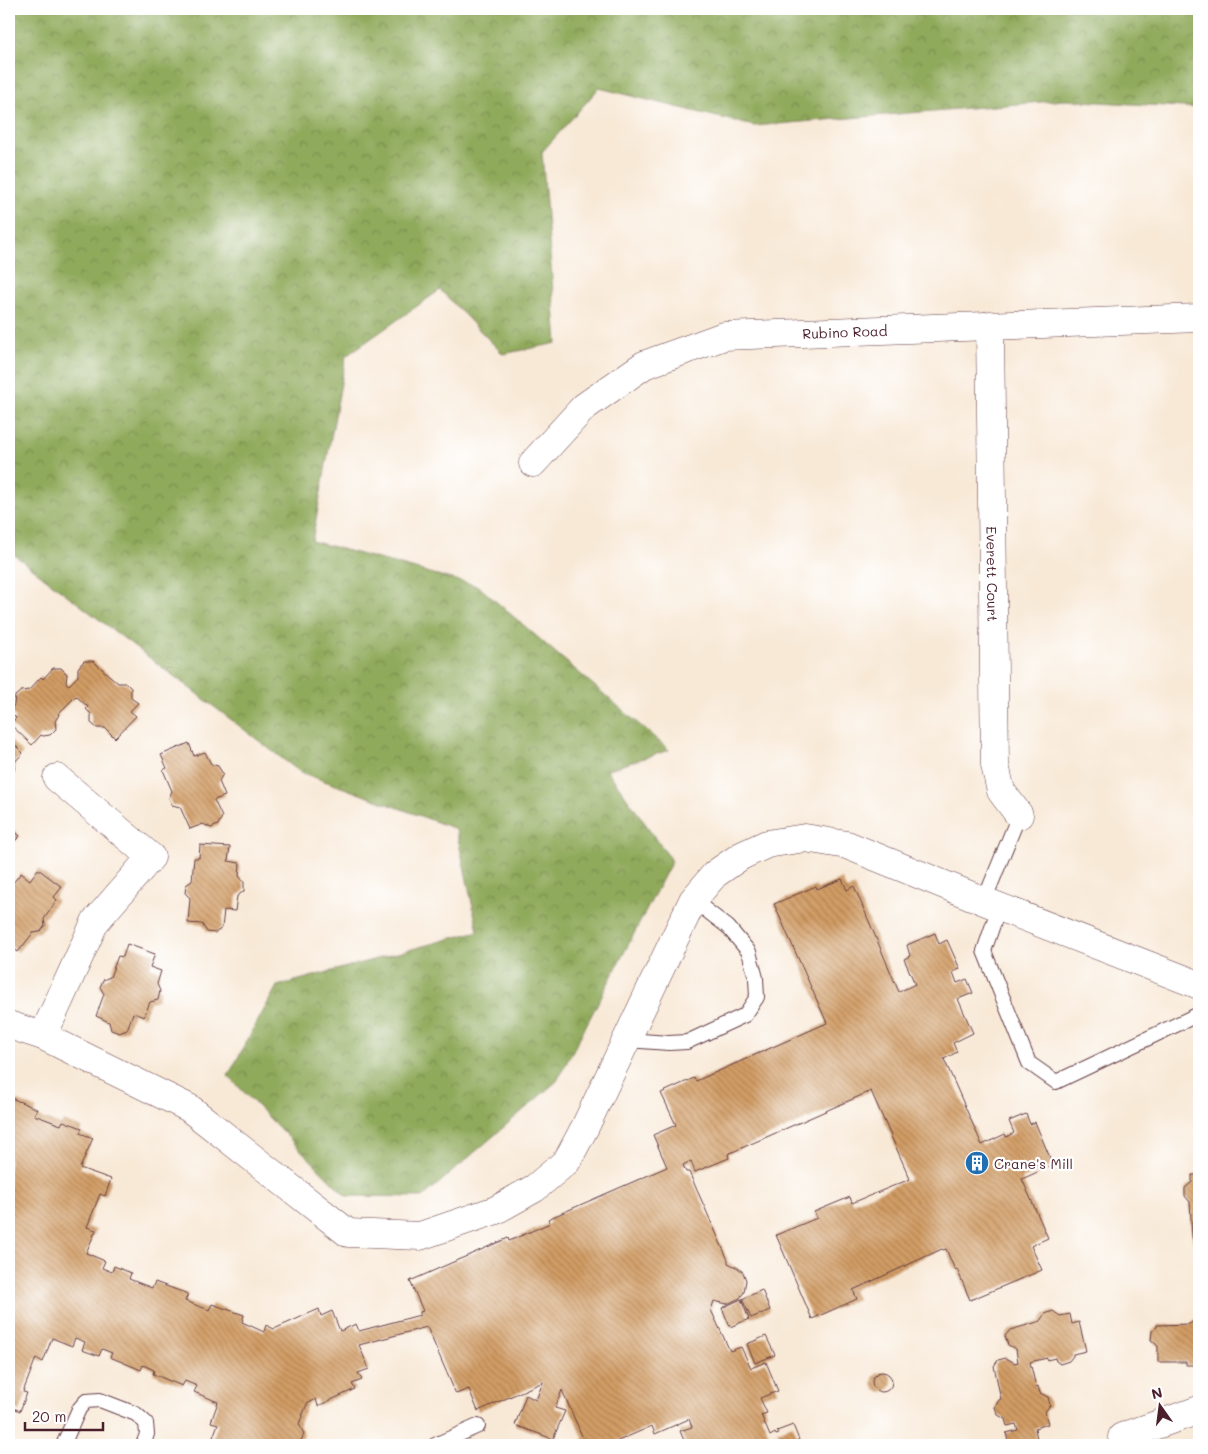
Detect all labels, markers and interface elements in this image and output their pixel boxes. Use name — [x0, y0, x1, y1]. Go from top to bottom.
street label: Rubino Road — [802, 320, 888, 343]
street label: Everett Court — [983, 526, 1003, 622]
building icon: Crane's Mill — [964, 1150, 990, 1176]
place label: Crane's Mill — [994, 1154, 1073, 1173]
north arrow — [1136, 1382, 1186, 1432]
text: N — [1149, 1382, 1164, 1403]
scale bar — [25, 1399, 102, 1431]
text: 20 m — [32, 1406, 66, 1426]

